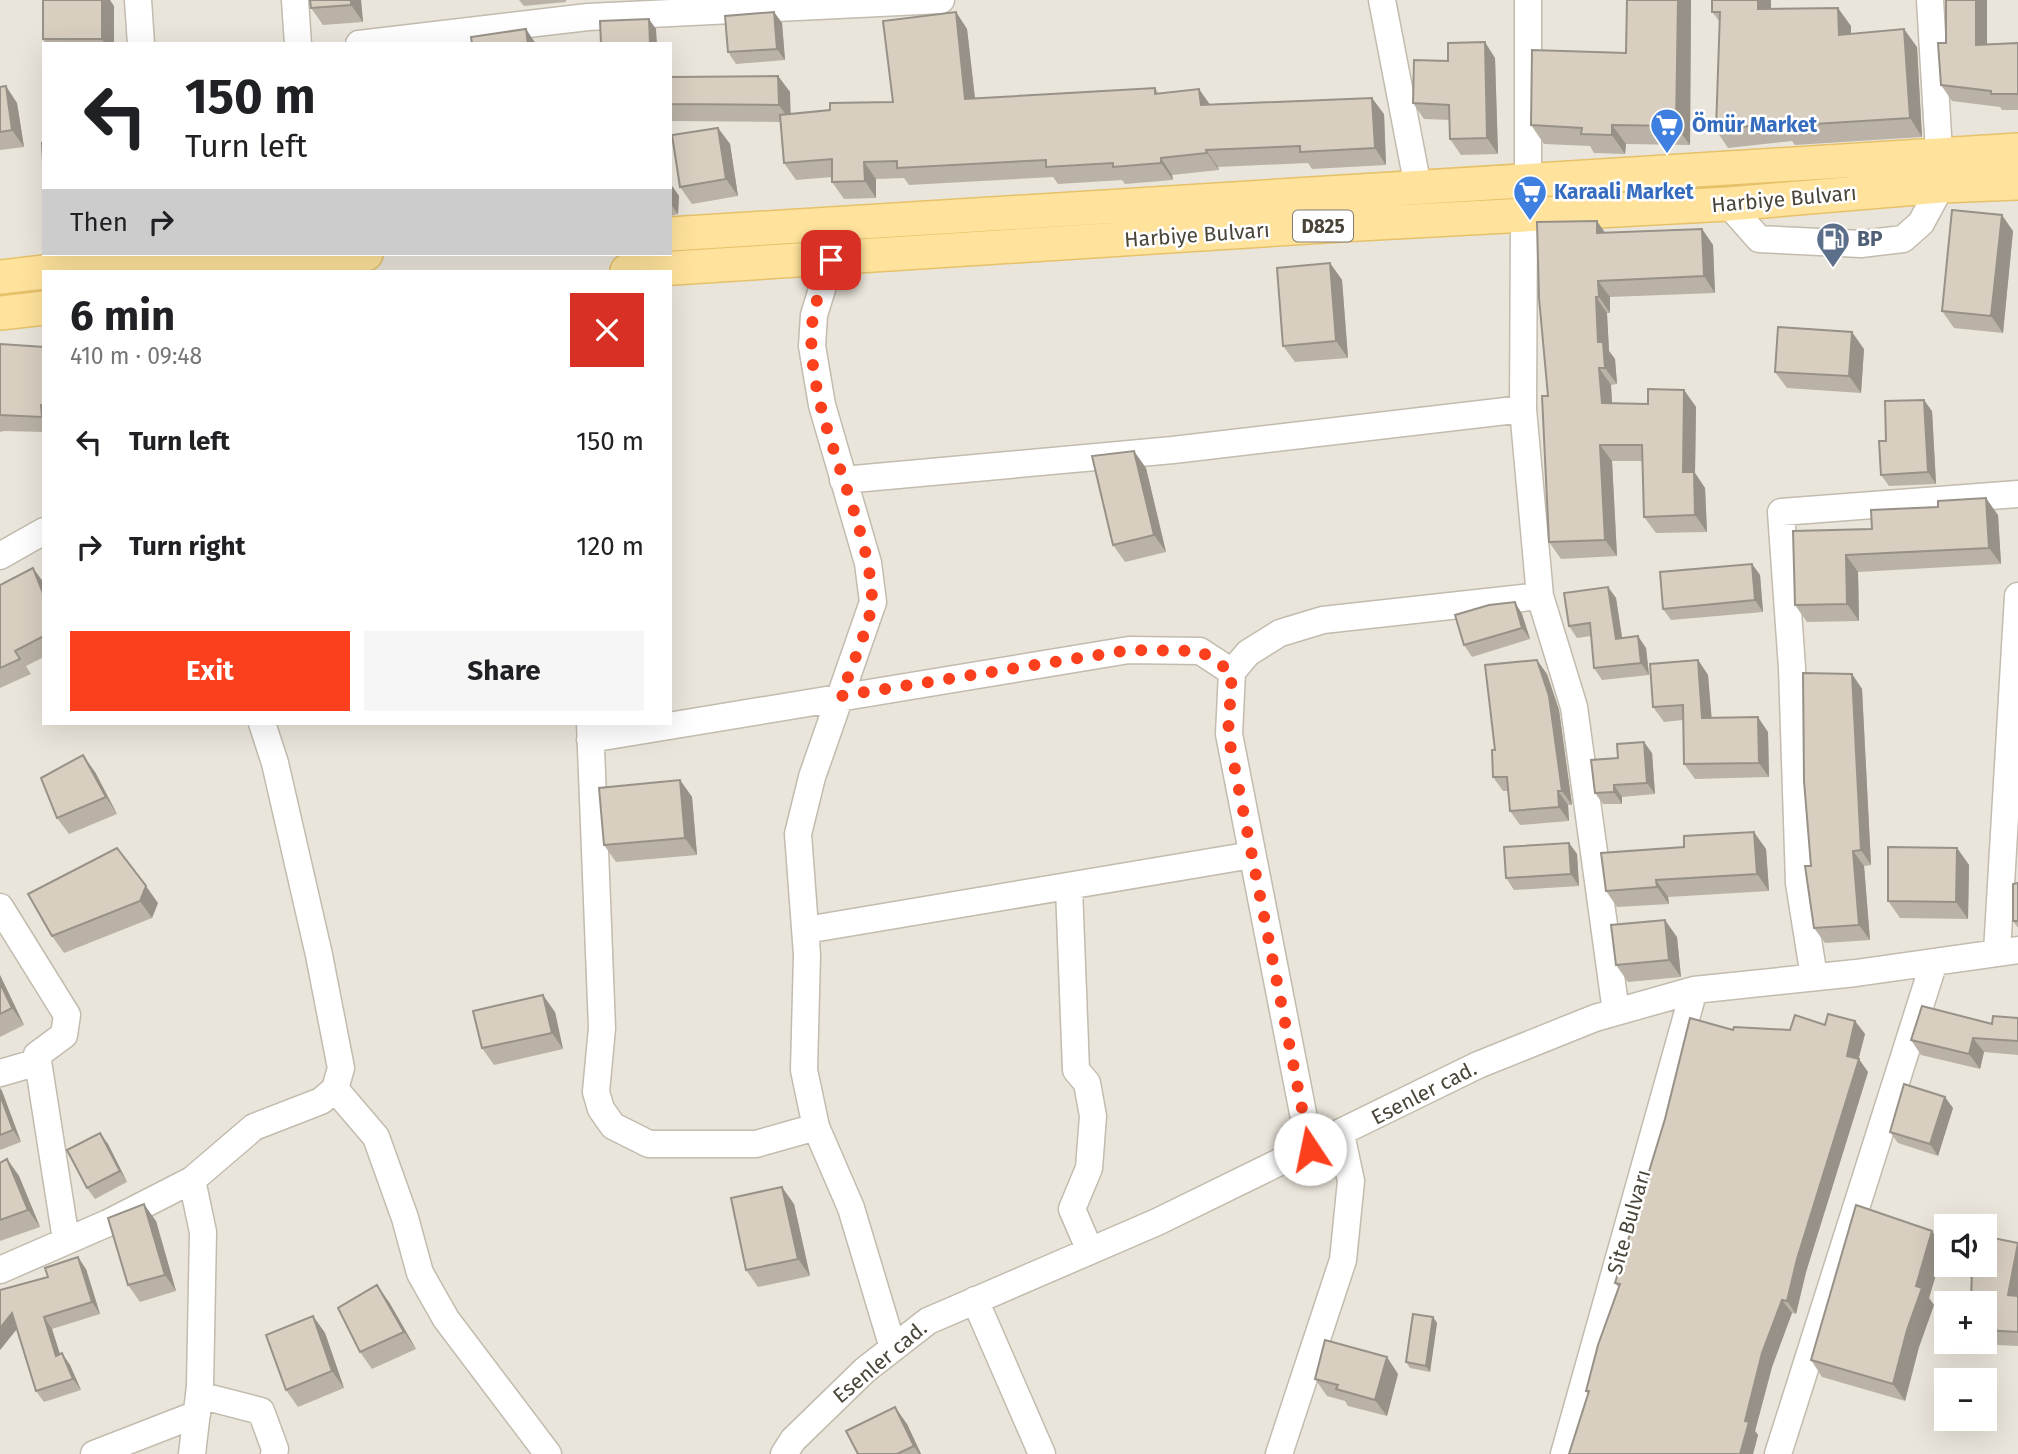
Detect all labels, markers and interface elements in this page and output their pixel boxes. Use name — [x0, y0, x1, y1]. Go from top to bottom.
text: 150 m — [185, 67, 316, 126]
icon: left — [70, 70, 161, 161]
supermarket icon: Ömür Market — [1648, 106, 1686, 155]
place label: Ömür Market — [1692, 111, 1818, 138]
text: Turn left — [185, 127, 307, 165]
supermarket icon: Karaali Market — [1511, 173, 1549, 222]
place label: Karaali Market — [1554, 179, 1694, 205]
street label: Harbiye Bulvarı — [1710, 180, 1858, 218]
icon: right — [142, 203, 180, 241]
text: Then — [70, 207, 128, 238]
road number: D825 — [1293, 210, 1353, 242]
street label: Harbiye Bulvarı — [1123, 217, 1271, 253]
fuel station icon: BP — [1814, 220, 1852, 269]
place label: BP — [1857, 226, 1883, 252]
pin — [801, 230, 861, 290]
icon: arrive — [812, 241, 850, 279]
text: 6 min — [70, 291, 175, 341]
button: close — [570, 293, 644, 367]
text: 410 m · 09:48 — [70, 342, 202, 370]
icon: left — [70, 423, 108, 461]
text: Turn left — [129, 426, 230, 457]
text: 150 m — [576, 426, 644, 457]
icon: right — [70, 528, 108, 566]
text: Turn right — [129, 531, 246, 562]
text: 120 m — [576, 531, 644, 562]
button: Exit — [70, 631, 350, 711]
button: Share — [364, 631, 644, 711]
street label: Esenler cad. — [1367, 1055, 1481, 1131]
position arrow — [1273, 1112, 1347, 1186]
street label: Site Bulvarı — [1602, 1166, 1656, 1278]
map controls — [1934, 1214, 1997, 1431]
button: sound — [1934, 1214, 1997, 1277]
button: + — [1934, 1291, 1997, 1354]
street label: Esenler cad. — [828, 1315, 932, 1409]
button: − — [1934, 1368, 1997, 1431]

